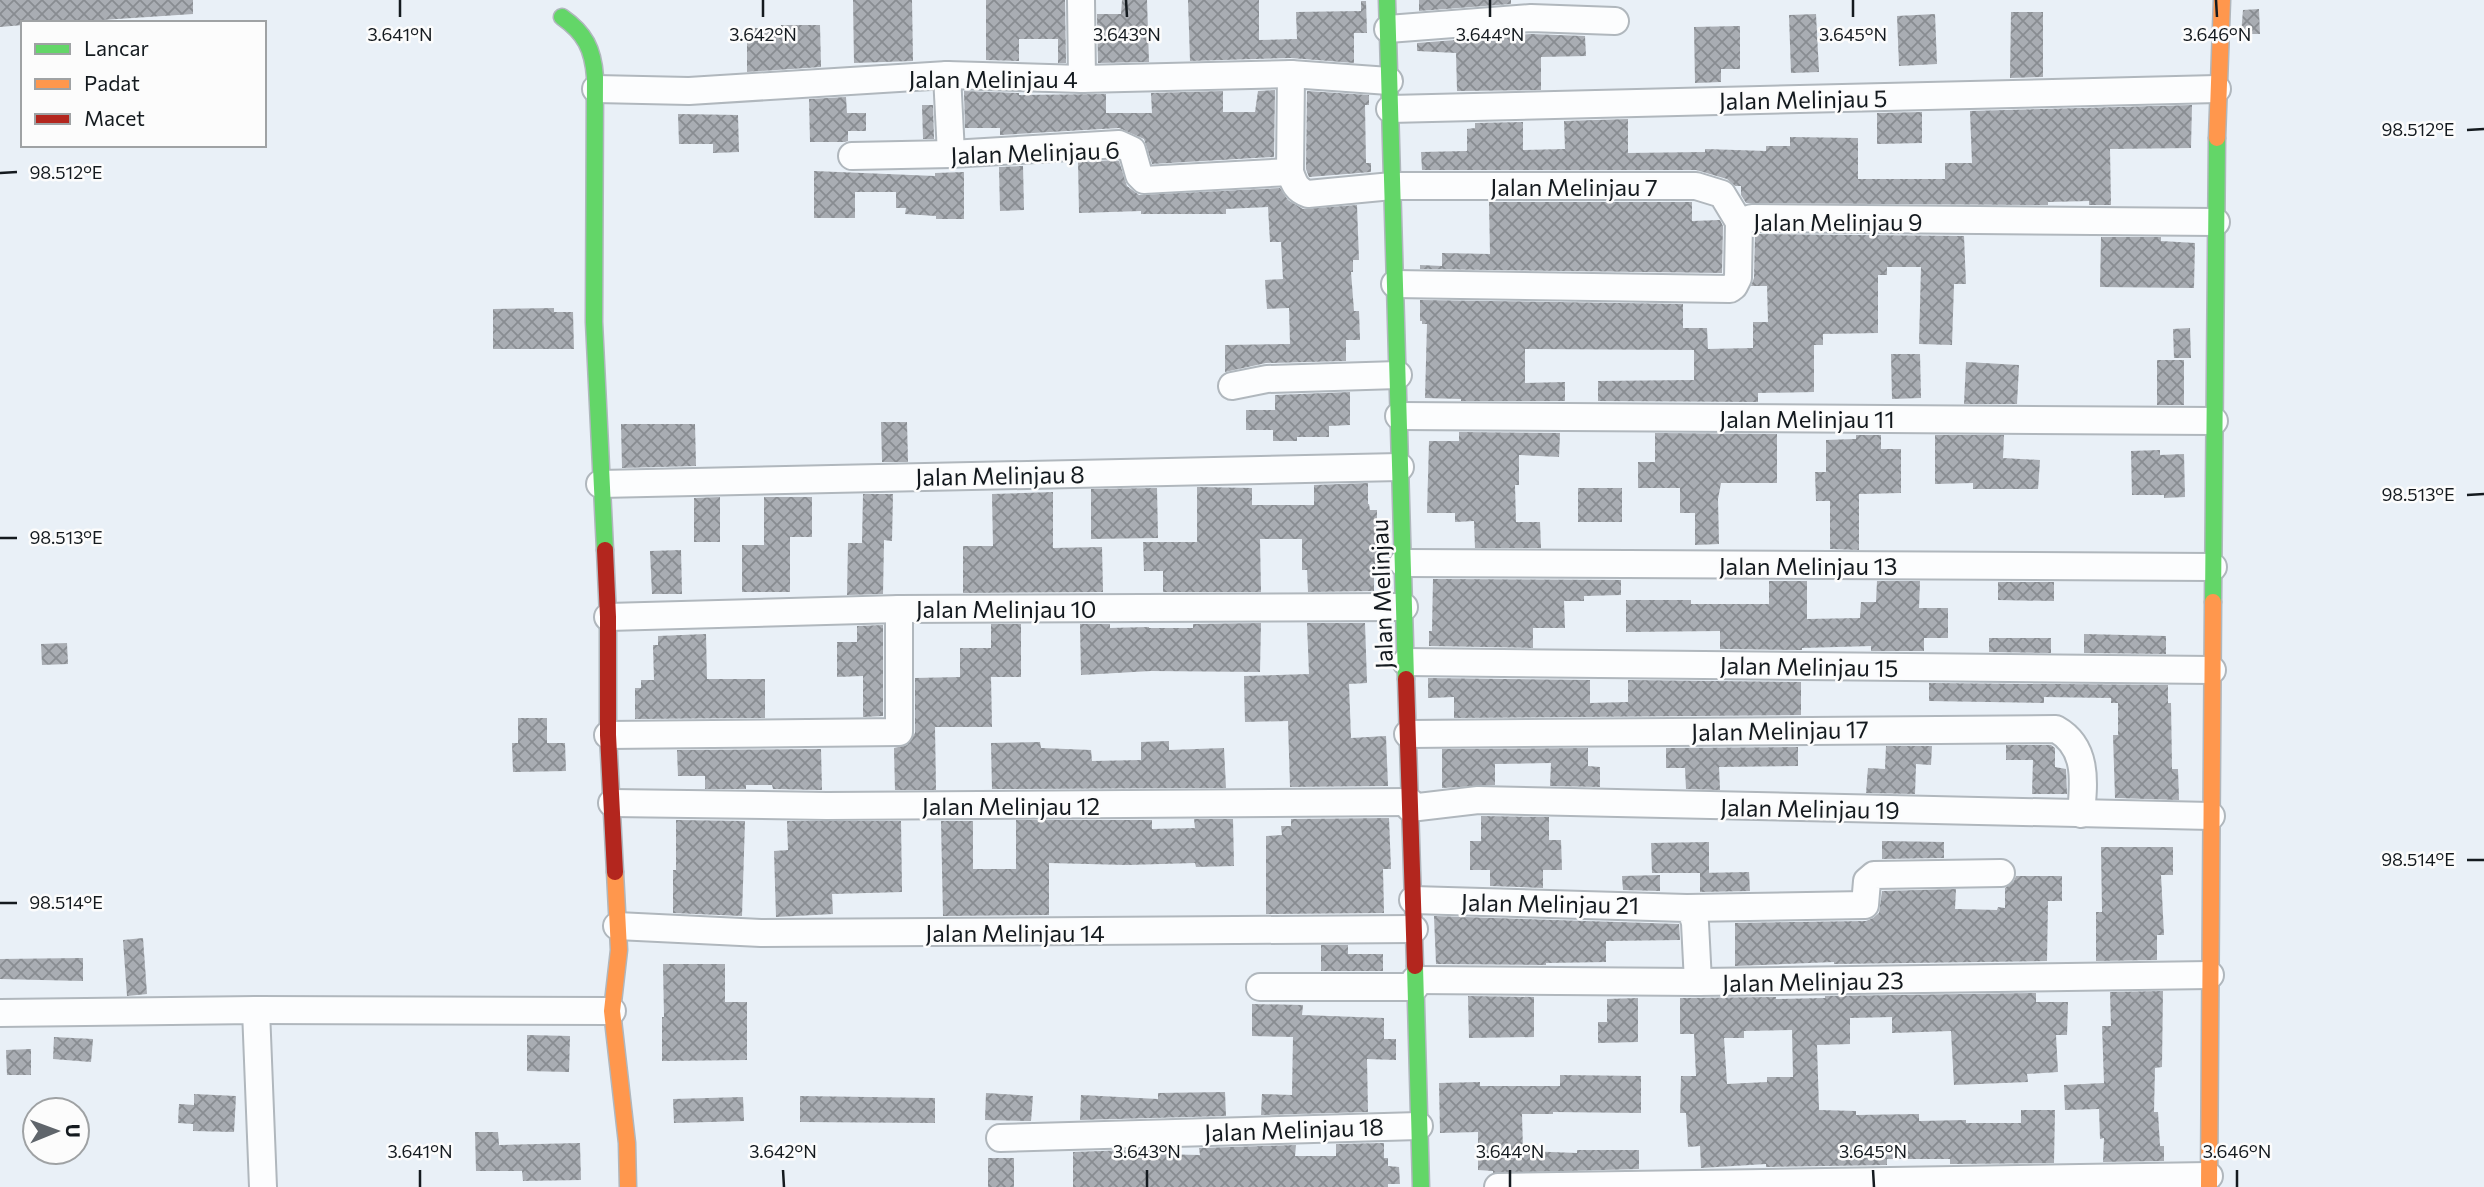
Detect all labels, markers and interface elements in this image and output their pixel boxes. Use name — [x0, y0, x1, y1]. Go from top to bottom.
legend — [21, 21, 266, 147]
text: 3.641°N — [368, 23, 432, 45]
text: 3.642°N — [729, 23, 797, 45]
text: 3.643°N — [1093, 23, 1161, 45]
text: 3.644°N — [1456, 23, 1524, 45]
text: 3.645°N — [1819, 23, 1887, 45]
text: 3.646°N — [2183, 23, 2251, 45]
text: Lancar — [84, 35, 149, 60]
street label: Jalan Melinjau 4 — [908, 64, 1078, 93]
text: Padat — [84, 70, 140, 95]
street label: Jalan Melinjau 5 — [1718, 83, 1888, 115]
text: Macet — [84, 105, 145, 130]
text: 98.512°E — [2381, 118, 2455, 140]
street label: Jalan Melinjau 6 — [950, 135, 1120, 169]
text: 98.512°E — [29, 161, 103, 183]
street label: Jalan Melinjau 7 — [1490, 172, 1658, 201]
street label: Jalan Melinjau 9 — [1753, 207, 1923, 236]
street label: Jalan Melinjau 11 — [1719, 404, 1895, 433]
street label: Jalan Melinjau 8 — [915, 459, 1085, 491]
text: 98.513°E — [2381, 483, 2455, 505]
street label: Jalan Melinjau — [1364, 518, 1398, 670]
text: 98.513°E — [29, 526, 103, 548]
street label: Jalan Melinjau 13 — [1719, 551, 1897, 580]
street label: Jalan Melinjau 10 — [916, 594, 1096, 623]
street label: Jalan Melinjau 15 — [1719, 650, 1899, 682]
street label: Jalan Melinjau 17 — [1691, 714, 1869, 746]
street label: Jalan Melinjau 12 — [922, 791, 1100, 820]
street label: Jalan Melinjau 19 — [1720, 792, 1900, 824]
text: 98.514°E — [2381, 848, 2455, 870]
street label: Jalan Melinjau 21 — [1461, 887, 1639, 919]
text: 98.514°E — [29, 891, 103, 913]
street label: Jalan Melinjau 14 — [925, 918, 1105, 947]
street label: Jalan Melinjau 23 — [1722, 965, 1904, 997]
north arrow — [21, 1096, 91, 1166]
street label: Jalan Melinjau 18 — [1204, 1111, 1384, 1147]
text: U — [62, 1124, 85, 1138]
text: 3.641°N — [388, 1140, 452, 1162]
text: 3.642°N — [749, 1140, 817, 1162]
text: 3.643°N — [1113, 1140, 1181, 1162]
text: 3.644°N — [1476, 1140, 1544, 1162]
text: 3.645°N — [1839, 1140, 1907, 1162]
text: 3.646°N — [2203, 1140, 2271, 1162]

